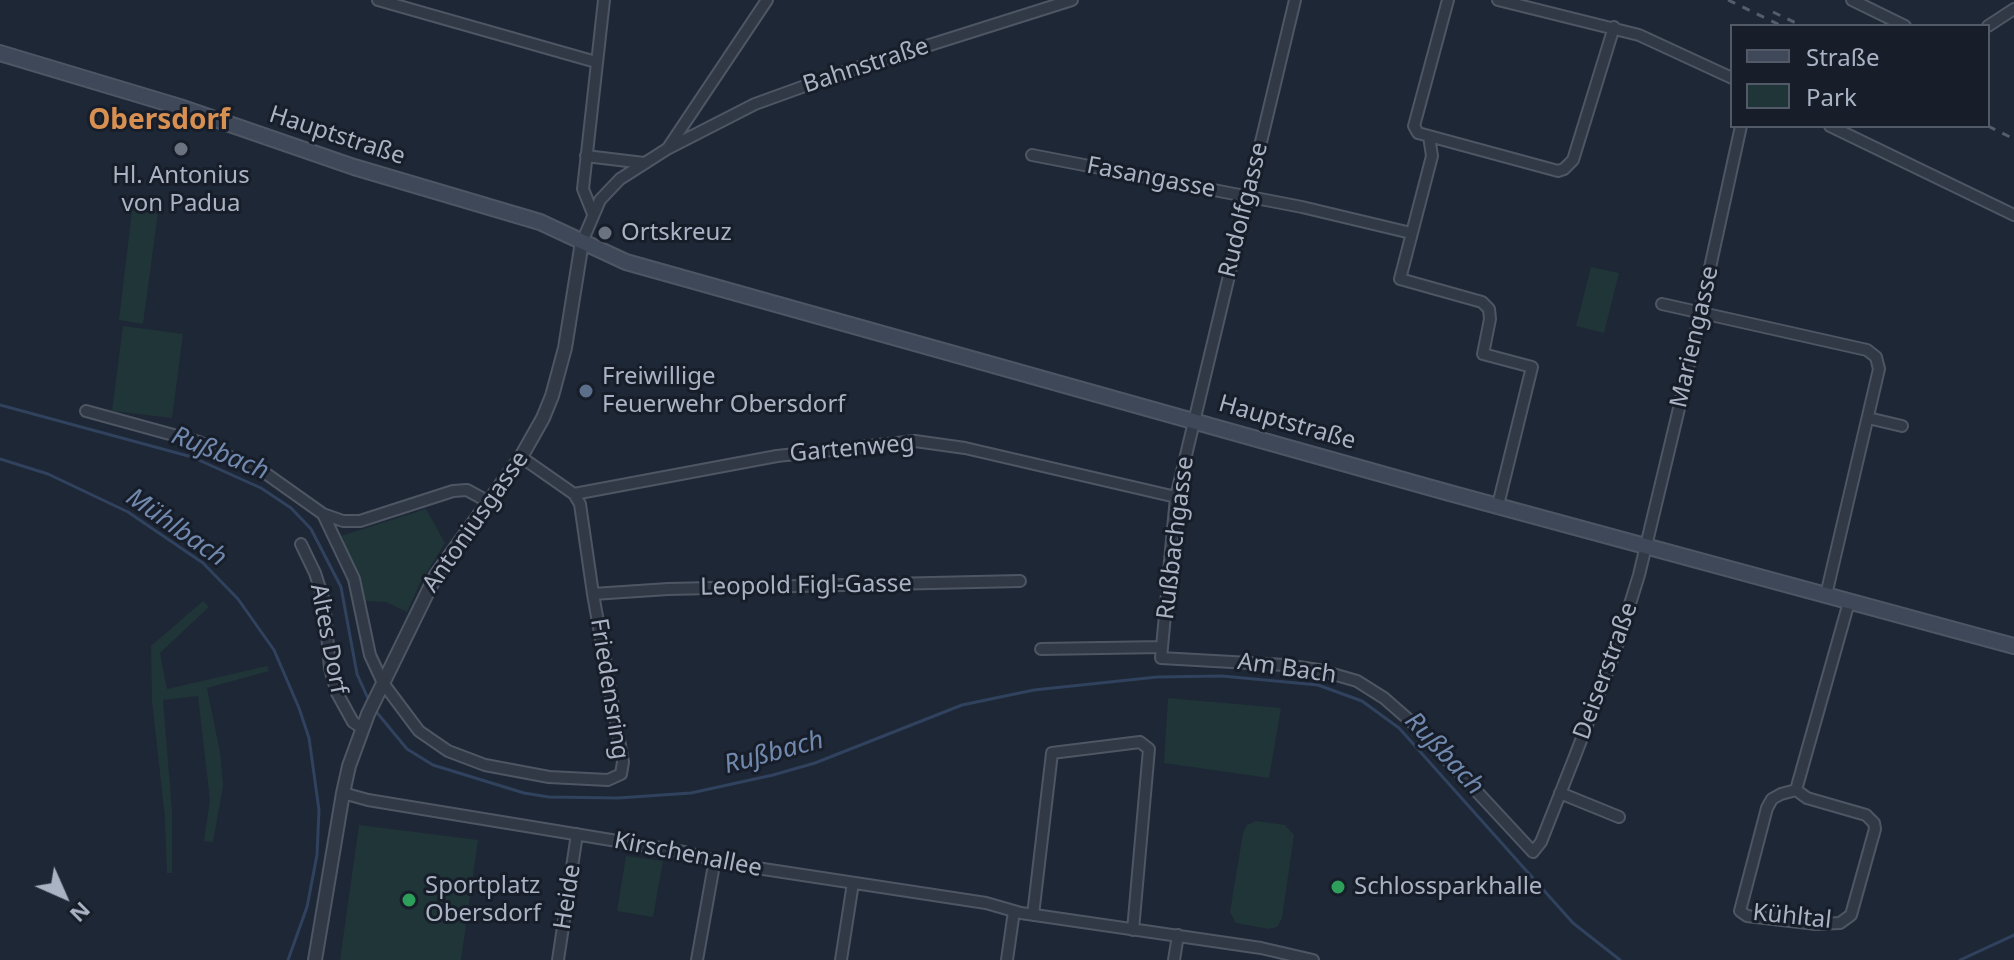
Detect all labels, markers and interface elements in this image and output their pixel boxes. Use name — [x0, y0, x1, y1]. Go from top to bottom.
legend — [1730, 24, 1990, 128]
street label: Bahnstraße — [800, 32, 932, 100]
text: Straße — [1806, 40, 1879, 73]
text: Park — [1806, 80, 1857, 113]
street label: Hauptstraße — [265, 100, 409, 172]
district label: Obersdorf — [88, 104, 230, 138]
street label: Rudolfgasse — [1213, 139, 1275, 281]
marker: Hl. Antonius von Padua — [172, 140, 190, 158]
street label: Fasangasse — [1084, 151, 1218, 205]
place label: Hl. Antonius von Padua — [112, 162, 250, 218]
place label: Ortskreuz — [621, 219, 732, 247]
marker: Ortskreuz — [596, 224, 614, 242]
street label: Mariengasse — [1665, 263, 1725, 411]
place label: Freiwillige Feuerwehr Obersdorf — [602, 363, 846, 419]
marker: Freiwillige Feuerwehr Obersdorf — [577, 382, 595, 400]
street label: Hauptstraße — [1215, 390, 1359, 456]
water label: Rußbach — [167, 420, 273, 488]
street label: Gartenweg — [788, 429, 916, 469]
street label: Antoniusgasse — [417, 446, 535, 598]
street label: Rußbachgasse — [1152, 455, 1200, 621]
water label: Mühlbach — [120, 482, 232, 574]
street label: Leopold Figl-Gasse — [700, 570, 912, 602]
street label: Altes Dorf — [303, 581, 353, 697]
street label: Deiserstraße — [1568, 598, 1644, 744]
street label: Friedensring — [584, 616, 634, 762]
street label: Am Bach — [1236, 648, 1338, 690]
water label: Rußbach — [1398, 706, 1490, 802]
water label: Rußbach — [721, 725, 827, 781]
street label: Kirschenallee — [612, 827, 764, 883]
north arrow — [24, 856, 104, 936]
street label: Heide — [549, 862, 587, 932]
place label: Sportplatz Obersdorf — [425, 872, 541, 928]
place label: Schlossparkhalle — [1354, 873, 1542, 901]
marker: Schlossparkhalle — [1329, 878, 1347, 896]
marker: Sportplatz Obersdorf — [400, 891, 418, 909]
text: N — [64, 896, 98, 930]
street label: Kühltal — [1751, 899, 1833, 935]

